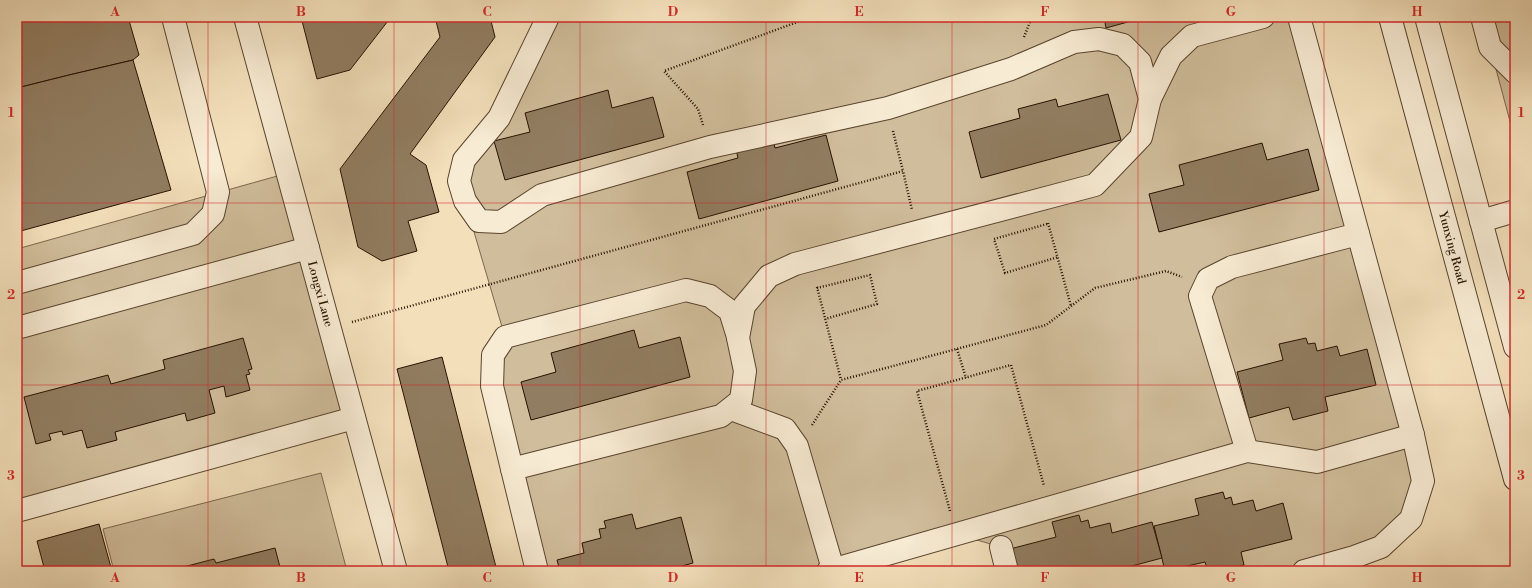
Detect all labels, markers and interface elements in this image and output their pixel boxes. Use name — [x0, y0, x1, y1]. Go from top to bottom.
text: A — [109, 4, 120, 20]
text: B — [296, 4, 306, 20]
text: C — [482, 4, 492, 20]
text: D — [668, 4, 678, 20]
text: E — [854, 4, 864, 20]
text: F — [1040, 4, 1050, 20]
text: G — [1226, 4, 1237, 20]
text: H — [1412, 4, 1423, 20]
text: 1 — [8, 105, 15, 121]
text: 1 — [1518, 105, 1525, 121]
street label: Yunxing Road — [1435, 209, 1469, 286]
street label: Longxi Lane — [304, 259, 337, 329]
text: 2 — [7, 287, 15, 303]
text: 2 — [1517, 287, 1525, 303]
text: 3 — [7, 468, 15, 484]
text: 3 — [1517, 468, 1525, 484]
text: A — [109, 570, 120, 586]
text: B — [296, 570, 306, 586]
text: C — [482, 570, 492, 586]
text: D — [668, 570, 678, 586]
text: E — [854, 570, 864, 586]
text: F — [1040, 570, 1050, 586]
text: G — [1226, 570, 1237, 586]
text: H — [1412, 570, 1423, 586]

